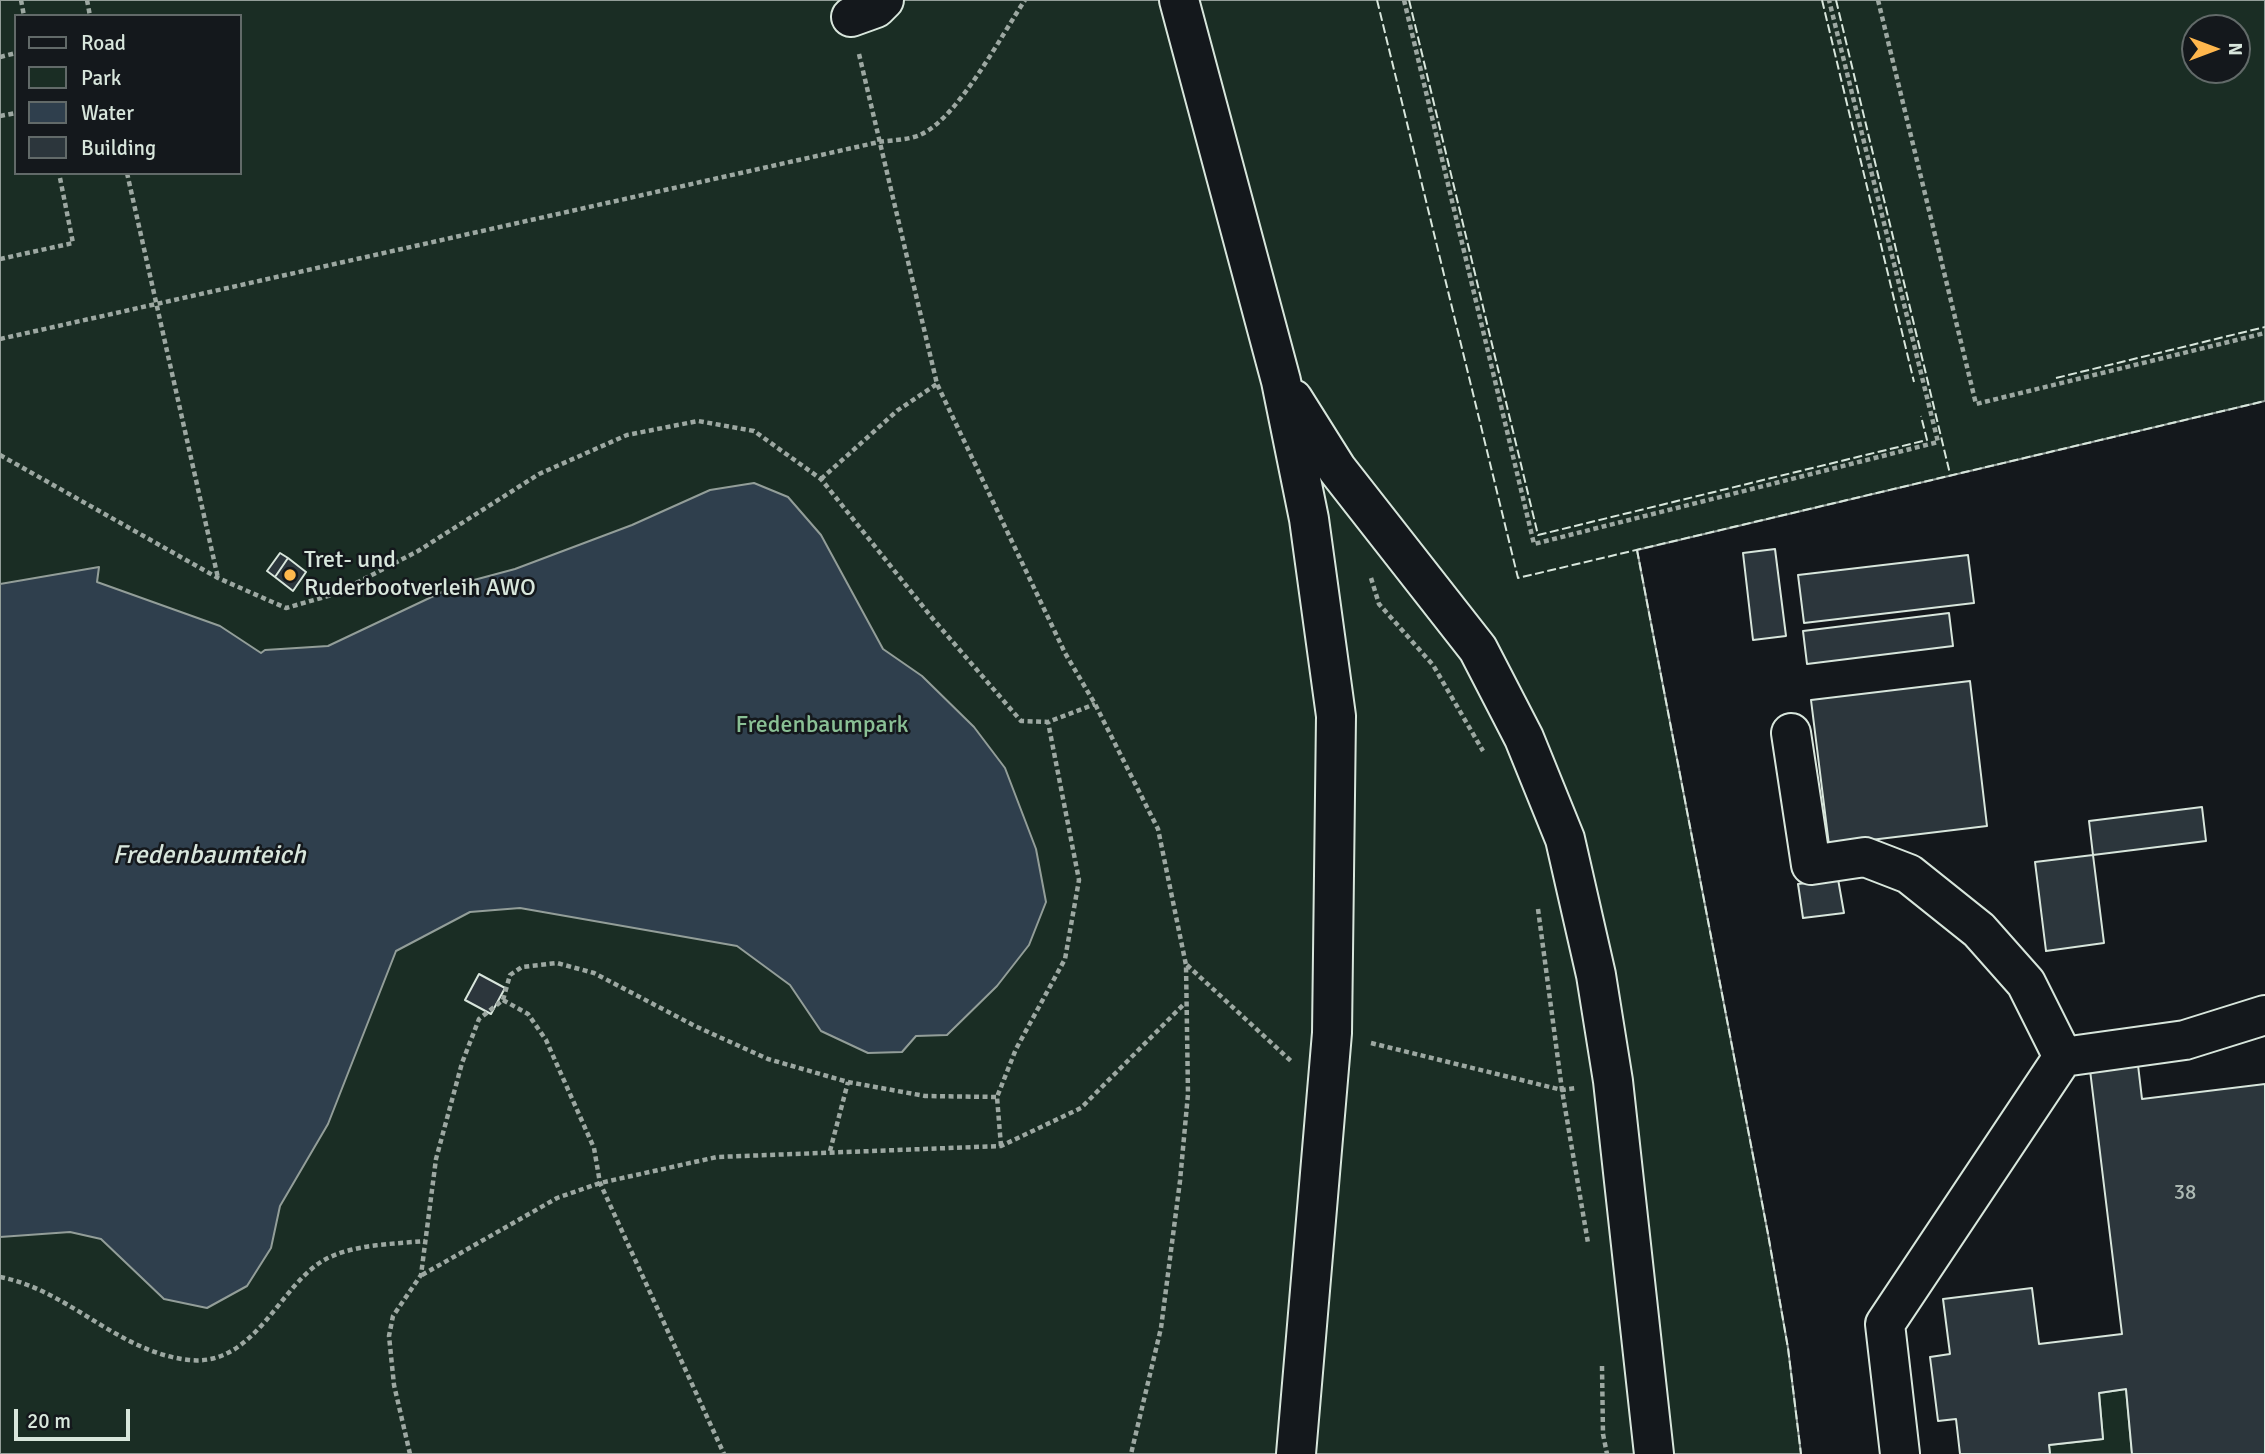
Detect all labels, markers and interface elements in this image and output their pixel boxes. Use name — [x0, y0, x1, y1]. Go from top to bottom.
legend — [14, 14, 242, 175]
north arrow — [2181, 14, 2251, 84]
text: Road — [81, 30, 126, 56]
text: N — [2223, 42, 2247, 56]
text: Park — [81, 65, 121, 91]
text: Water — [81, 100, 134, 126]
text: Building — [81, 135, 156, 161]
place label: Tret- und Ruderbootverleih AWO — [304, 547, 536, 603]
marker: Tret- und Ruderbootverleih AWO — [282, 567, 298, 583]
park label: Fredenbaumpark — [735, 712, 909, 740]
water label: Fredenbaumteich — [112, 840, 306, 872]
house number: 38 — [2174, 1180, 2196, 1206]
scale bar — [18, 1394, 133, 1438]
text: 20 m — [27, 1408, 71, 1434]

